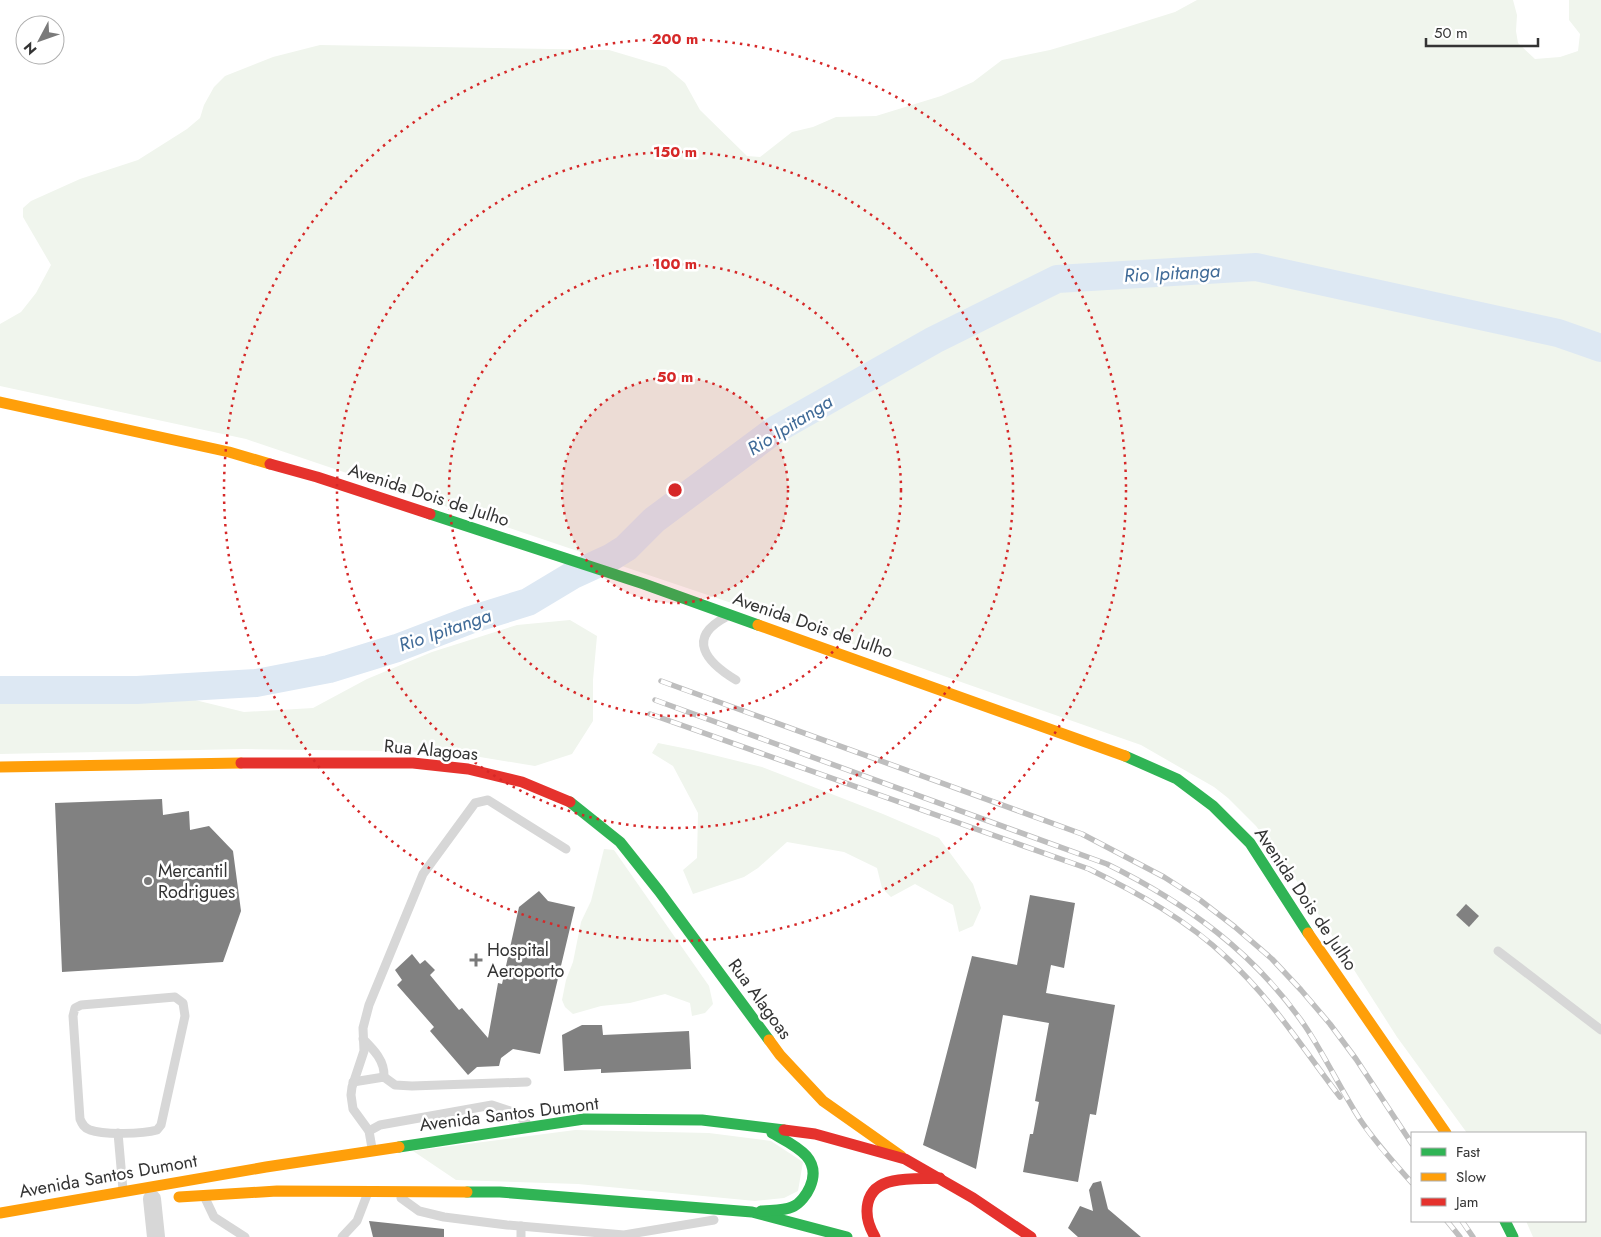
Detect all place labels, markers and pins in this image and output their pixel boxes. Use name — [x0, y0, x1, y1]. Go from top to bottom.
centre of rings — [666, 481, 684, 499]
place label: Mercantil Rodrigues — [158, 858, 235, 905]
marker: Mercantil Rodrigues — [142, 875, 154, 887]
place label: Hospital Aeroporto — [487, 937, 564, 984]
marker: Hospital Aeroporto — [469, 953, 483, 967]

